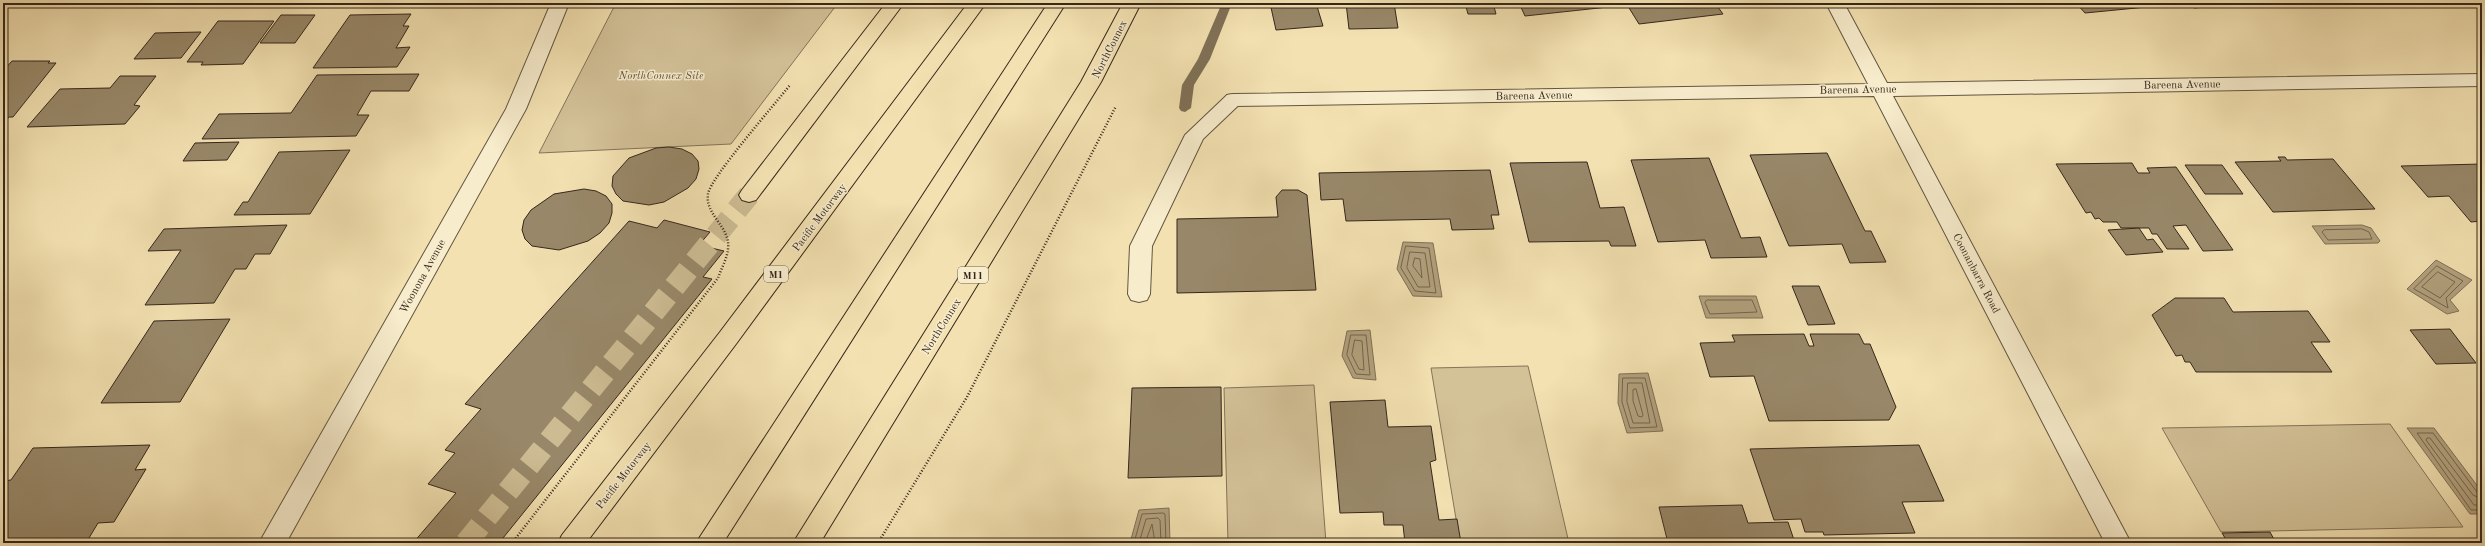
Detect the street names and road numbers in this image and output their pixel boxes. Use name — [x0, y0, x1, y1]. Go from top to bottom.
street label: NorthConnex — [1091, 19, 1130, 81]
street label: Bareena Avenue — [2143, 79, 2221, 92]
street label: Bareena Avenue — [1819, 84, 1897, 97]
street label: Bareena Avenue — [1495, 90, 1573, 103]
street label: Pacific Motorway — [791, 182, 849, 254]
street label: Coonanbarra Road — [1950, 232, 2001, 316]
street label: Woonona Avenue — [399, 238, 448, 315]
road number: M1 — [764, 266, 788, 282]
road number: M11 — [958, 267, 988, 283]
street label: NorthConnex — [921, 297, 964, 357]
street label: Pacific Motorway — [595, 440, 654, 511]

